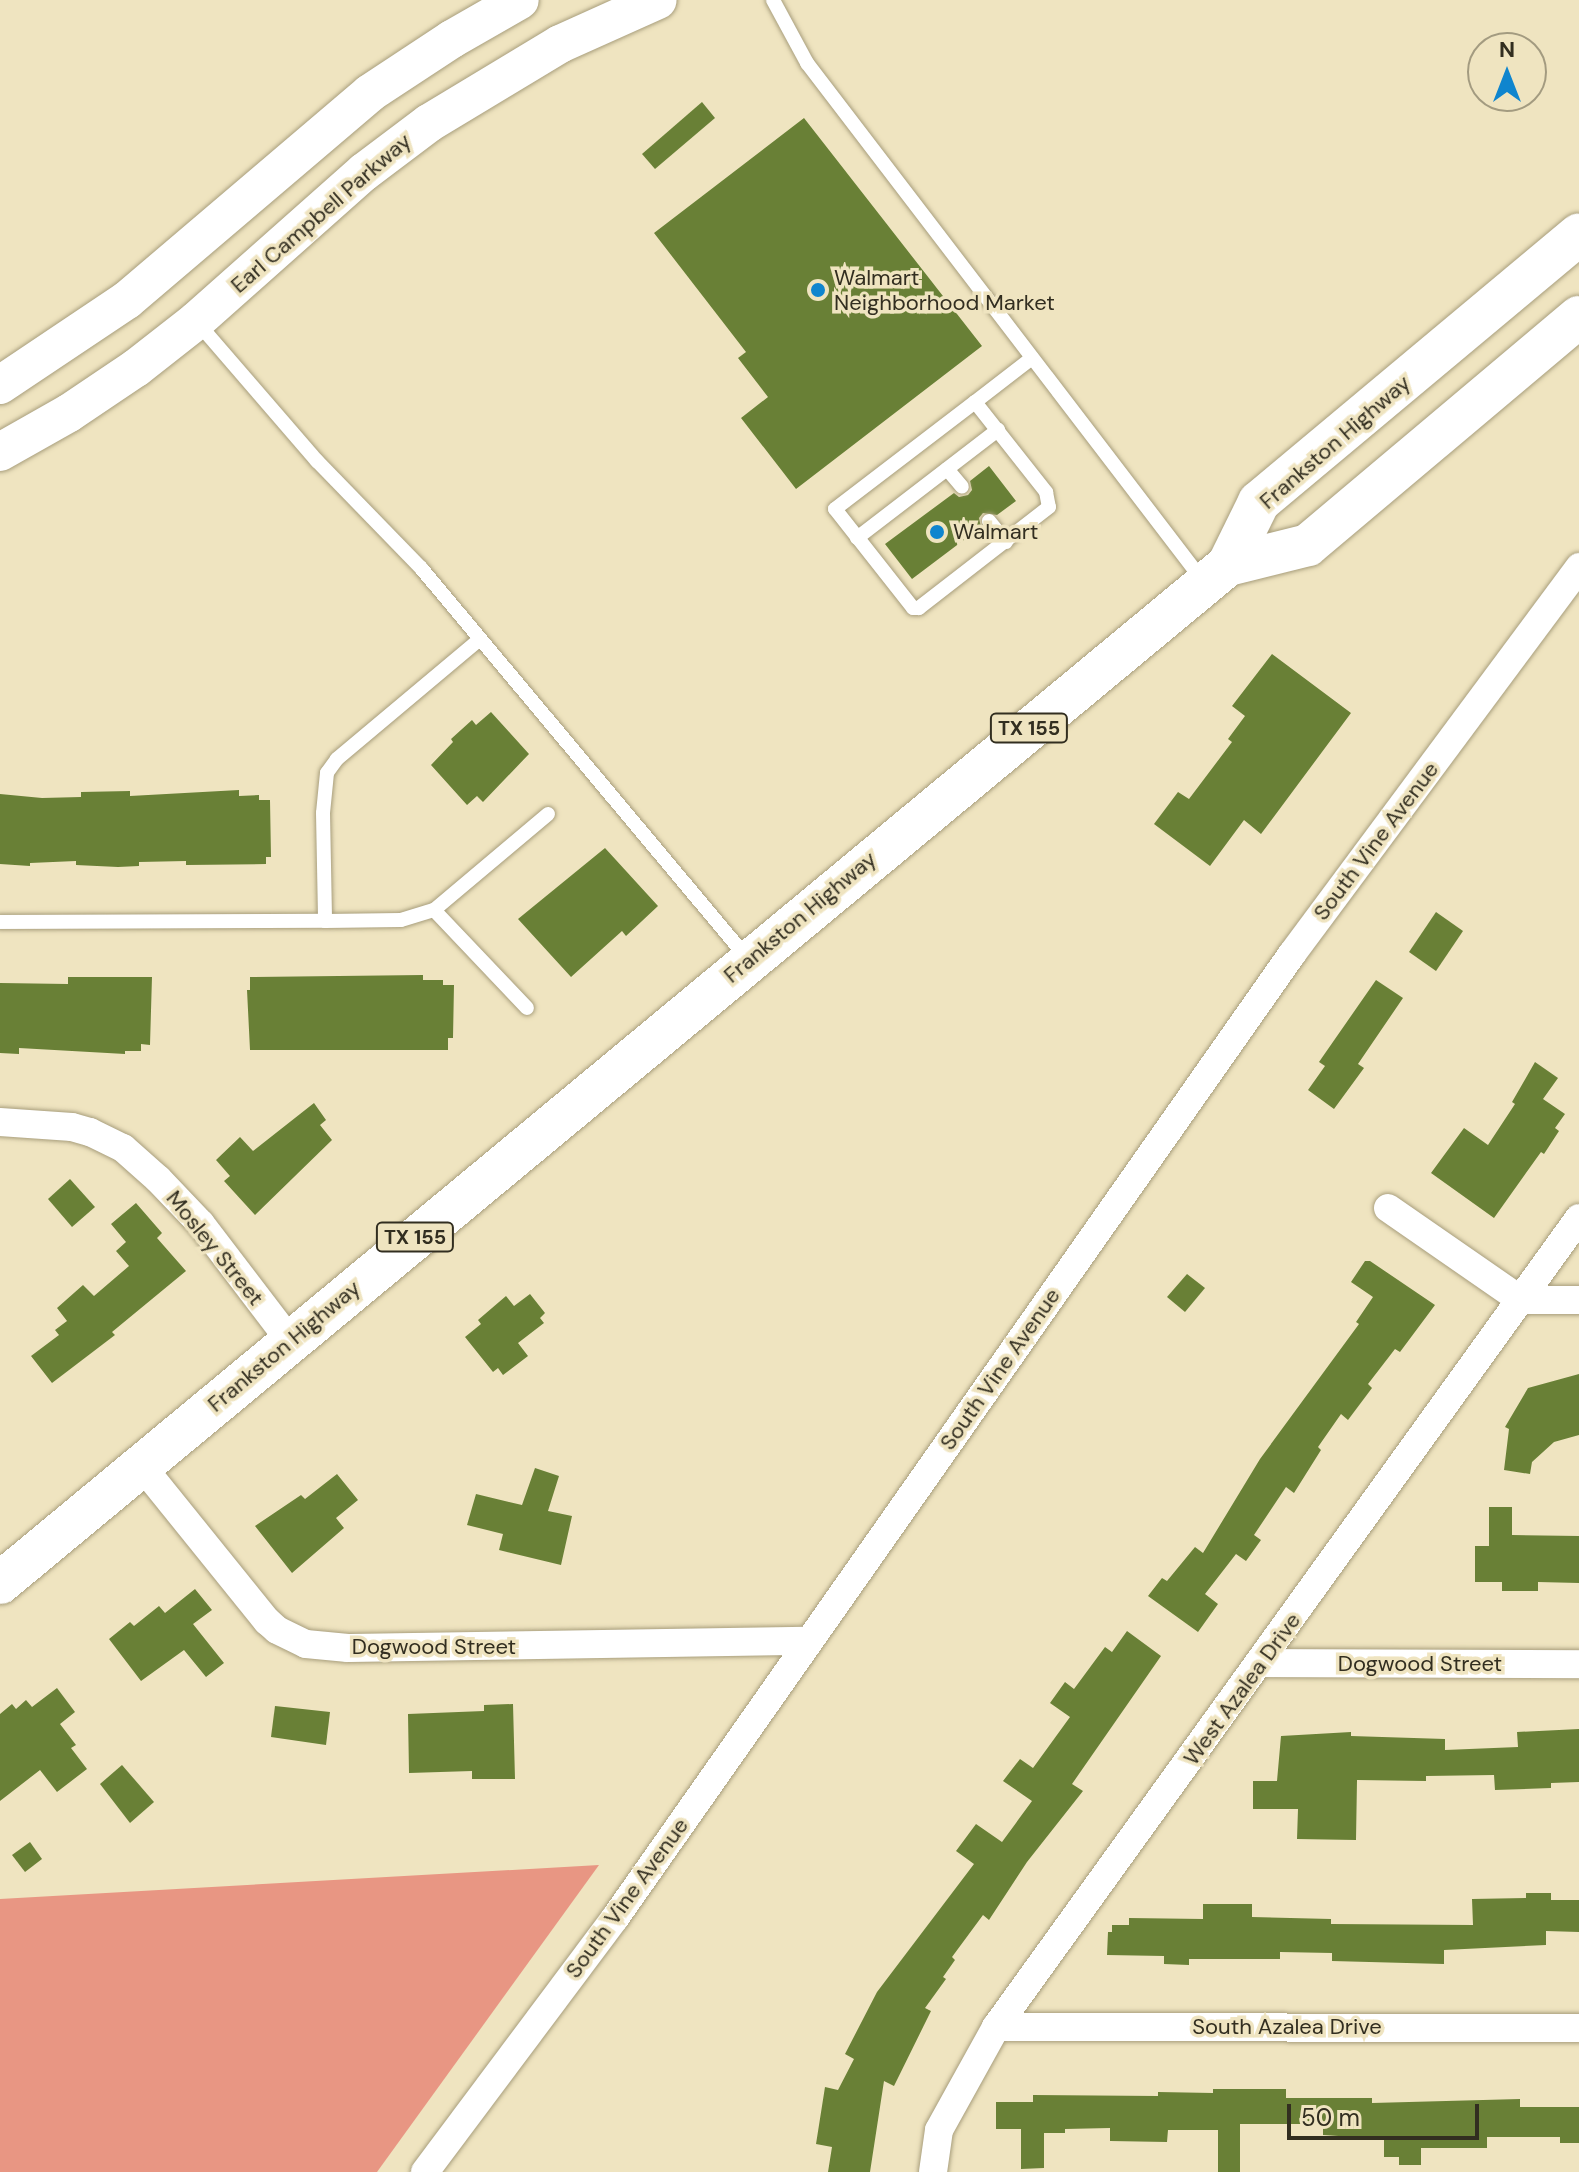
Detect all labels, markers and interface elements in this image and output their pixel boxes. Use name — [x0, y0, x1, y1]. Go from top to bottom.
north arrow — [1467, 32, 1547, 112]
text: N — [1499, 35, 1515, 64]
street label: Earl Campbell Parkway — [226, 128, 416, 298]
place label: Walmart Neighborhood Market — [834, 264, 1055, 316]
marker: Walmart Neighborhood Market — [809, 281, 827, 299]
street label: Frankston Highway — [1254, 369, 1416, 515]
place label: Walmart — [953, 519, 1038, 545]
marker: Walmart — [928, 523, 946, 541]
road number: TX 155 — [989, 712, 1069, 744]
street label: South Vine Avenue — [1308, 757, 1444, 925]
street label: Frankston Highway — [718, 846, 882, 988]
street label: Mosley Street — [161, 1185, 269, 1311]
road number: TX 155 — [375, 1221, 455, 1253]
street label: Frankston Highway — [202, 1275, 366, 1417]
street label: South Vine Avenue — [934, 1283, 1066, 1455]
street label: West Azalea Drive — [1178, 1608, 1306, 1770]
street label: Dogwood Street — [352, 1634, 516, 1660]
street label: Dogwood Street — [1338, 1651, 1502, 1677]
street label: South Vine Avenue — [560, 1813, 694, 1983]
street label: South Azalea Drive — [1192, 2014, 1382, 2040]
scale bar — [1291, 2088, 1483, 2138]
text: 50 m — [1301, 2102, 1360, 2133]

